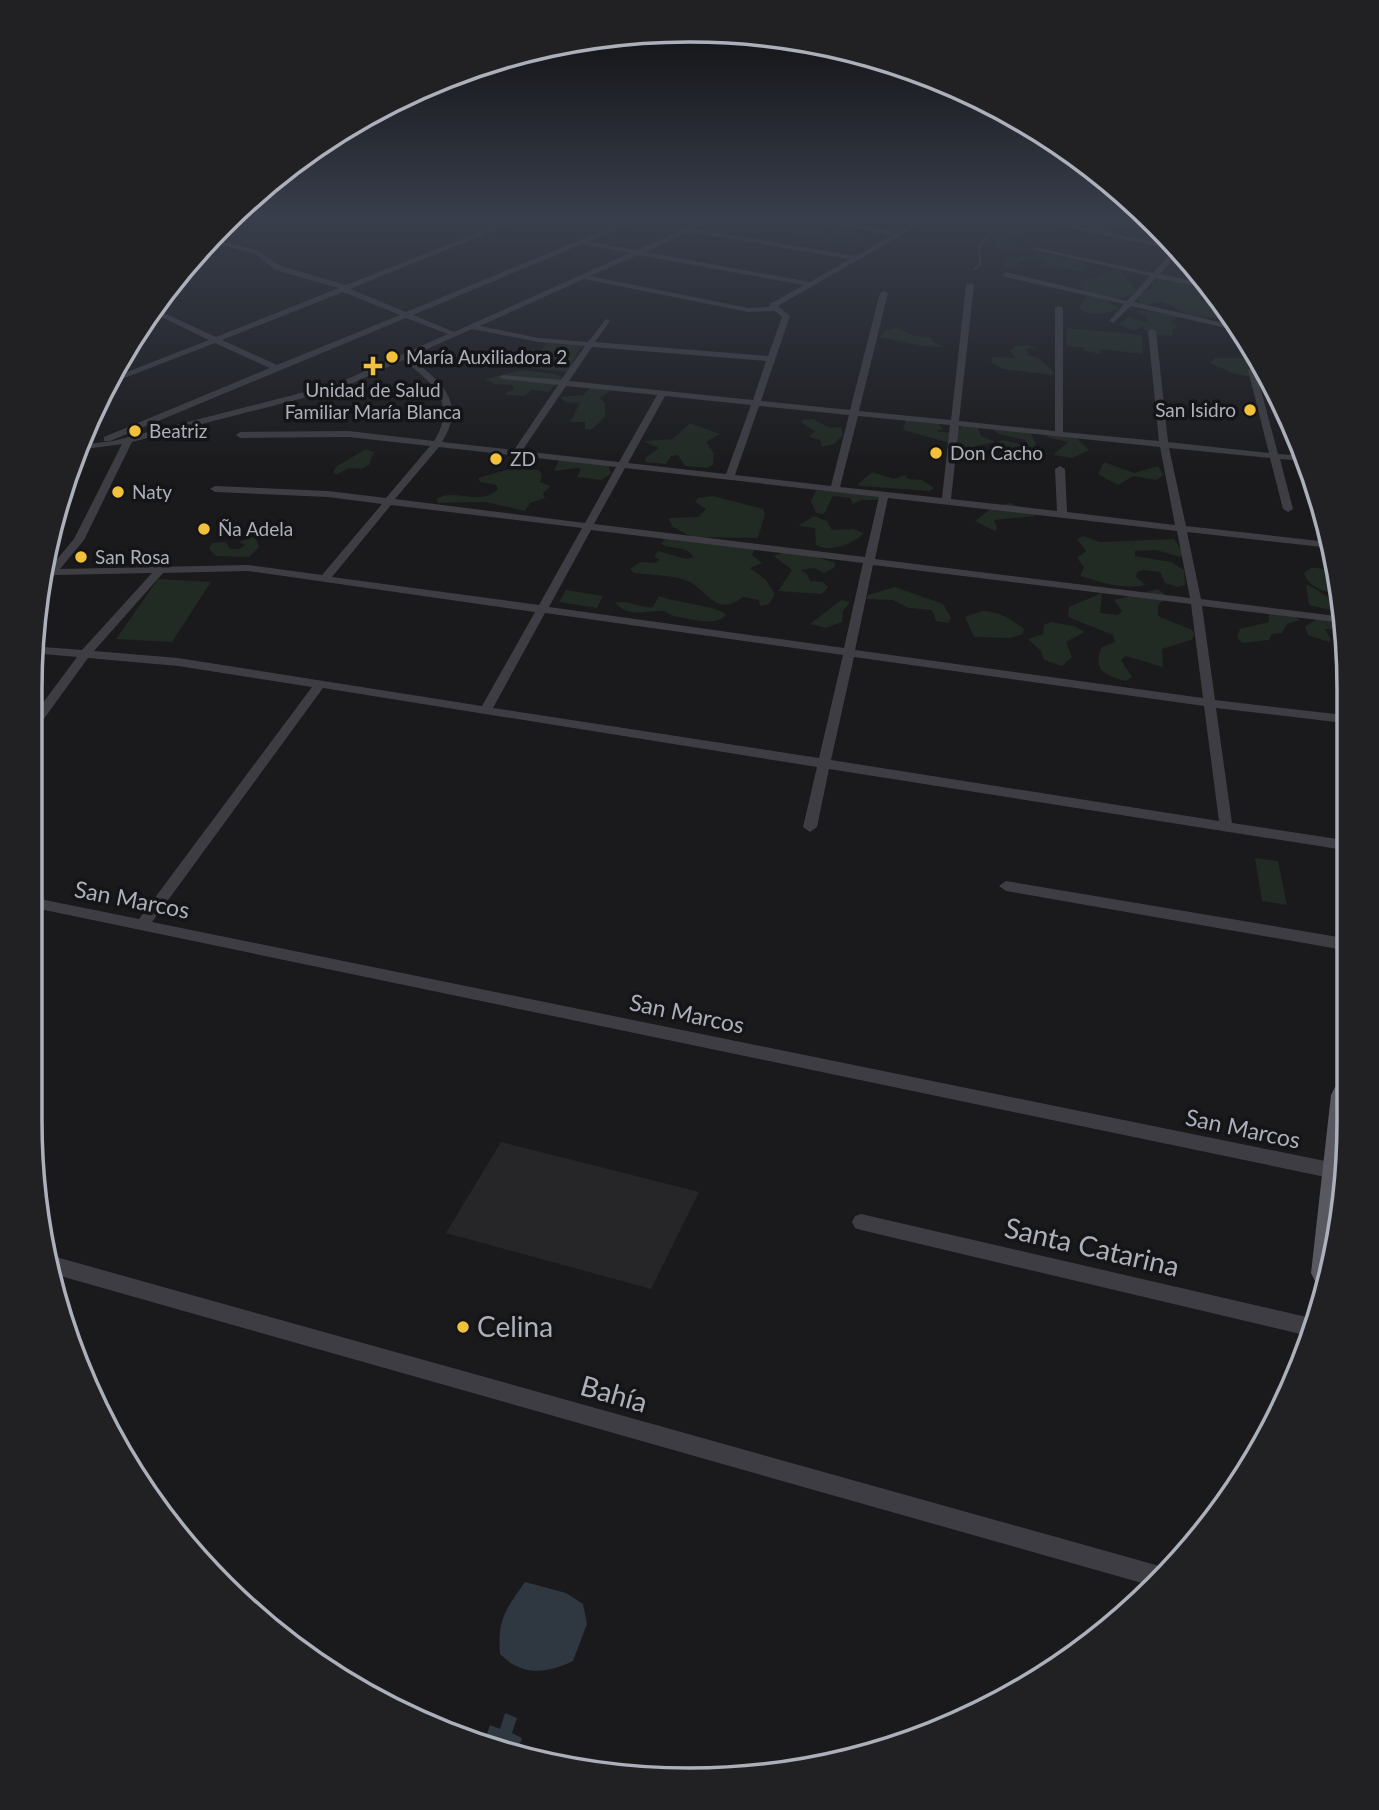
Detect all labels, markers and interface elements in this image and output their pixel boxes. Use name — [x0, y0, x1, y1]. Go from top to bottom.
place label: María Auxiliadora 2 — [406, 345, 567, 368]
marker: María Auxiliadora 2 — [384, 349, 400, 365]
marker: Unidad de Salud Familiar María Blanca — [363, 356, 383, 376]
place label: Unidad de Salud Familiar María Blanca — [285, 378, 461, 423]
place label: San Isidro — [1155, 398, 1236, 421]
marker: San Isidro — [1242, 402, 1258, 418]
place label: Beatriz — [149, 419, 207, 442]
marker: Beatriz — [127, 423, 143, 439]
place label: Don Cacho — [950, 441, 1043, 464]
marker: Don Cacho — [928, 445, 944, 461]
place label: ZD — [510, 447, 536, 470]
marker: ZD — [488, 451, 504, 467]
place label: Naty — [132, 480, 172, 503]
marker: Naty — [110, 484, 126, 500]
place label: Ña Adela — [218, 517, 293, 540]
marker: Ña Adela — [196, 521, 212, 537]
place label: San Rosa — [95, 545, 170, 568]
marker: San Rosa — [73, 549, 89, 565]
street label: San Marcos — [72, 874, 192, 924]
street label: San Marcos — [627, 987, 747, 1039]
street label: San Marcos — [1183, 1102, 1303, 1154]
street label: Santa Catarina — [1002, 1209, 1183, 1283]
place label: Celina — [477, 1309, 553, 1343]
marker: Celina — [455, 1319, 471, 1335]
street label: Bahía — [577, 1367, 652, 1419]

